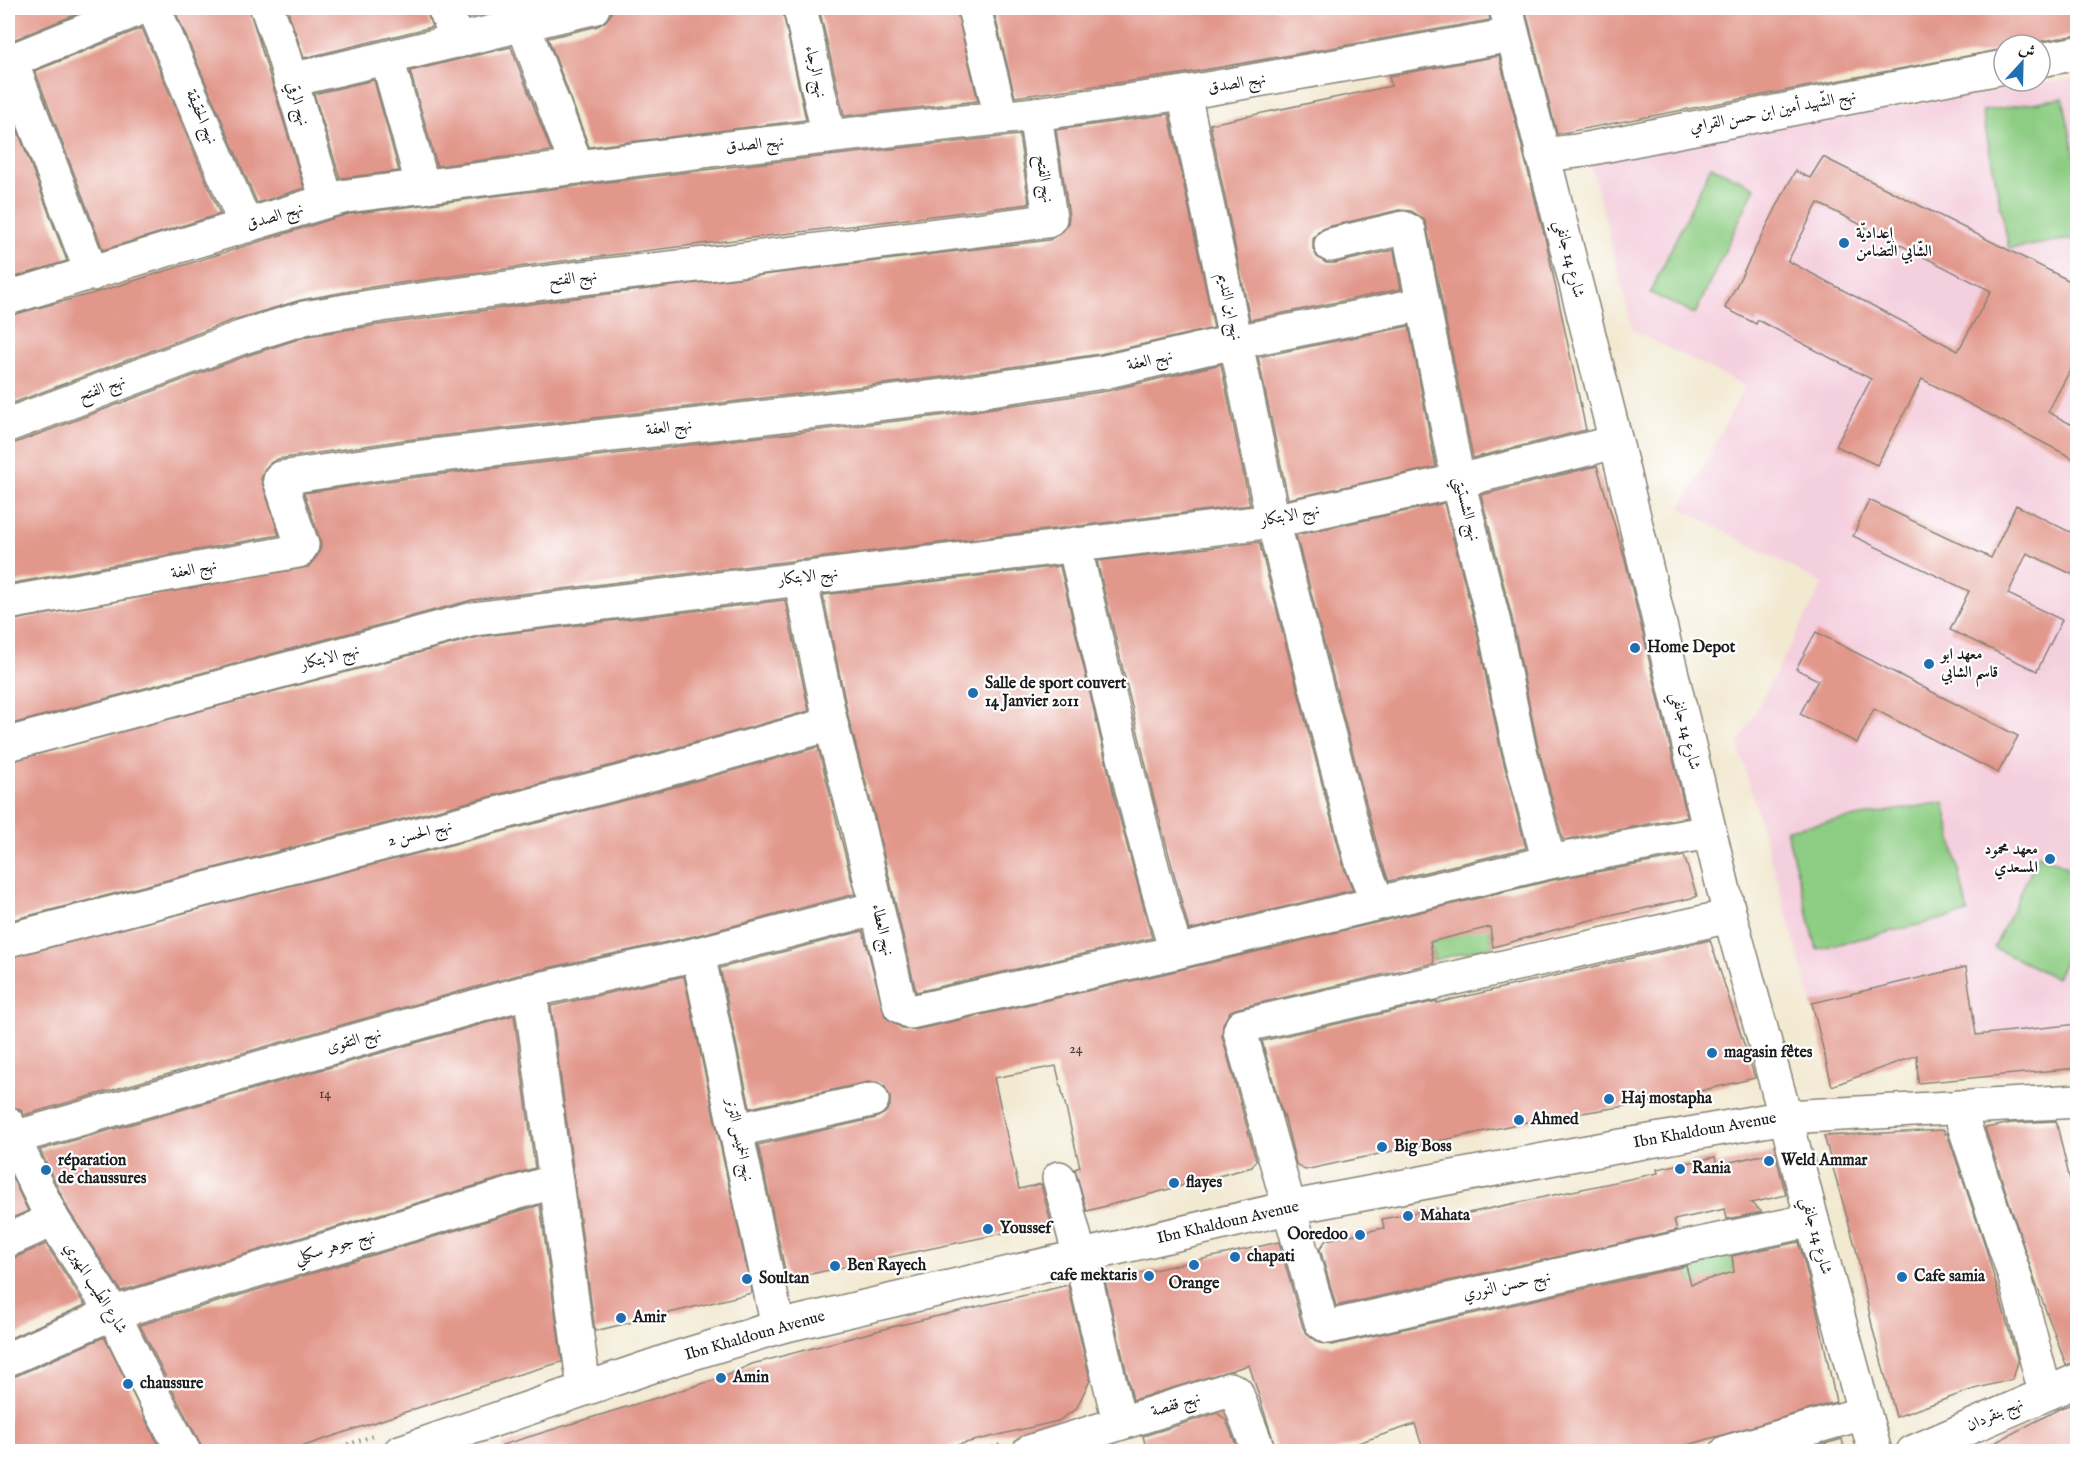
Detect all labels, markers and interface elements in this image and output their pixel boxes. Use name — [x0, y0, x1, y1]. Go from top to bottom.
north arrow — [1992, 33, 2052, 93]
text: ش — [2016, 39, 2038, 63]
street label: نهج الرجاء — [797, 44, 830, 101]
street label: نهج الصدق — [1206, 69, 1268, 102]
street label: نهج الرقي — [278, 79, 313, 129]
street label: نهج الشّهيد أمين ابن حسن القرامي — [1687, 83, 1859, 141]
street label: نهج الحقيقة — [178, 86, 222, 149]
street label: نهج الصدق — [725, 132, 785, 161]
street label: نهج الفتح — [1028, 154, 1057, 205]
street label: نهج الصدق — [244, 199, 307, 238]
street label: شارع 14 جانفي — [1546, 218, 1588, 301]
place label: إعداديّة الشّابي التّضامن — [1856, 222, 1932, 264]
marker: إعداديّة الشّابي التّضامن — [1837, 236, 1851, 250]
street label: نهج الفتح — [548, 266, 599, 295]
street label: نهج ابن النديم — [1209, 271, 1246, 343]
street label: نهج العفة — [1125, 346, 1176, 379]
street label: نهج الفتح — [76, 371, 129, 410]
street label: نهج العفة — [645, 415, 694, 444]
street label: نهج الشستيتي — [1444, 475, 1484, 544]
street label: نهج الابتكار — [1256, 500, 1322, 535]
street label: نهج العفة — [169, 556, 219, 587]
street label: نهج الابتكار — [775, 563, 840, 594]
place label: Home Depot — [1647, 638, 1736, 658]
street label: نهج الابتكار — [296, 641, 363, 679]
marker: Home Depot — [1628, 641, 1642, 655]
place label: معهد ابو قاسم الشابي — [1939, 645, 1998, 688]
marker: معهد ابو قاسم الشابي — [1922, 657, 1936, 671]
place label: Salle de sport couvert 14 Janvier 2011 — [985, 674, 1127, 712]
marker: Salle de sport couvert 14 Janvier 2011 — [966, 686, 980, 700]
street label: شارع 14 جانفي — [1662, 690, 1704, 773]
street label: نهج الحسن 2 — [386, 816, 455, 855]
place label: معهد محمود المسعدي — [1984, 840, 2038, 880]
marker: معهد محمود المسعدي — [2043, 852, 2057, 866]
street label: نهج العطاء — [863, 902, 898, 959]
street label: نهج التقوى — [324, 1024, 385, 1061]
house number: 24 — [1069, 1040, 1083, 1058]
place label: magasin fêtes — [1724, 1043, 1813, 1063]
marker: magasin fêtes — [1705, 1046, 1719, 1060]
house number: 14 — [319, 1085, 331, 1103]
place label: Haj mostapha — [1621, 1089, 1713, 1109]
marker: Haj mostapha — [1602, 1092, 1616, 1106]
street label: نهج الخميس الترنر — [717, 1095, 758, 1184]
street label: Ibn Khaldoun Avenue — [1632, 1109, 1778, 1153]
place label: Ahmed — [1530, 1110, 1579, 1130]
marker: Ahmed — [1512, 1113, 1526, 1127]
place label: Big Boss — [1394, 1137, 1452, 1157]
marker: Big Boss — [1375, 1140, 1389, 1154]
place label: réparation de chaussures — [58, 1151, 147, 1189]
place label: Weld Ammar — [1780, 1151, 1868, 1171]
marker: Weld Ammar — [1762, 1154, 1776, 1168]
place label: Rania — [1692, 1159, 1732, 1179]
marker: Rania — [1673, 1162, 1687, 1176]
marker: réparation de chaussures — [39, 1163, 53, 1177]
place label: flayes — [1185, 1173, 1222, 1193]
marker: flayes — [1167, 1176, 1181, 1190]
street label: شارع 14 جانفي — [1792, 1195, 1836, 1278]
street label: Ibn Khaldoun Avenue — [1155, 1197, 1301, 1249]
place label: Mahata — [1420, 1206, 1471, 1226]
marker: Mahata — [1401, 1209, 1415, 1223]
place label: Youssef — [1000, 1219, 1054, 1239]
marker: Youssef — [981, 1222, 995, 1236]
street label: نهج جوهر سكيلي — [292, 1225, 379, 1273]
place label: Ooredoo — [1287, 1225, 1348, 1245]
marker: Ooredoo — [1353, 1228, 1367, 1242]
street label: شارع الطّيب المهيري — [57, 1237, 134, 1339]
place label: chapati — [1247, 1247, 1295, 1267]
marker: chapati — [1228, 1250, 1242, 1264]
place label: Ben Rayech — [847, 1256, 927, 1276]
marker: Orange — [1187, 1258, 1201, 1272]
marker: Ben Rayech — [828, 1259, 842, 1273]
street label: نهج حسن النّوري — [1461, 1264, 1553, 1308]
place label: cafe mektaris — [1050, 1266, 1137, 1286]
place label: Cafe samia — [1914, 1267, 1986, 1287]
place label: Soultan — [759, 1269, 810, 1289]
marker: cafe mektaris — [1142, 1269, 1156, 1283]
marker: Cafe samia — [1895, 1270, 1909, 1284]
marker: Soultan — [740, 1272, 754, 1286]
place label: Orange — [1169, 1274, 1220, 1294]
street label: Ibn Khaldoun Avenue — [683, 1306, 827, 1366]
place label: Amir — [632, 1308, 666, 1328]
marker: Amir — [614, 1311, 628, 1325]
place label: Amin — [732, 1368, 769, 1388]
marker: Amin — [714, 1371, 728, 1385]
place label: chaussure — [140, 1374, 204, 1394]
marker: chaussure — [121, 1377, 135, 1391]
street label: نهج قفصة — [1149, 1388, 1204, 1425]
street label: نهج بنقردان — [1963, 1394, 2028, 1439]

